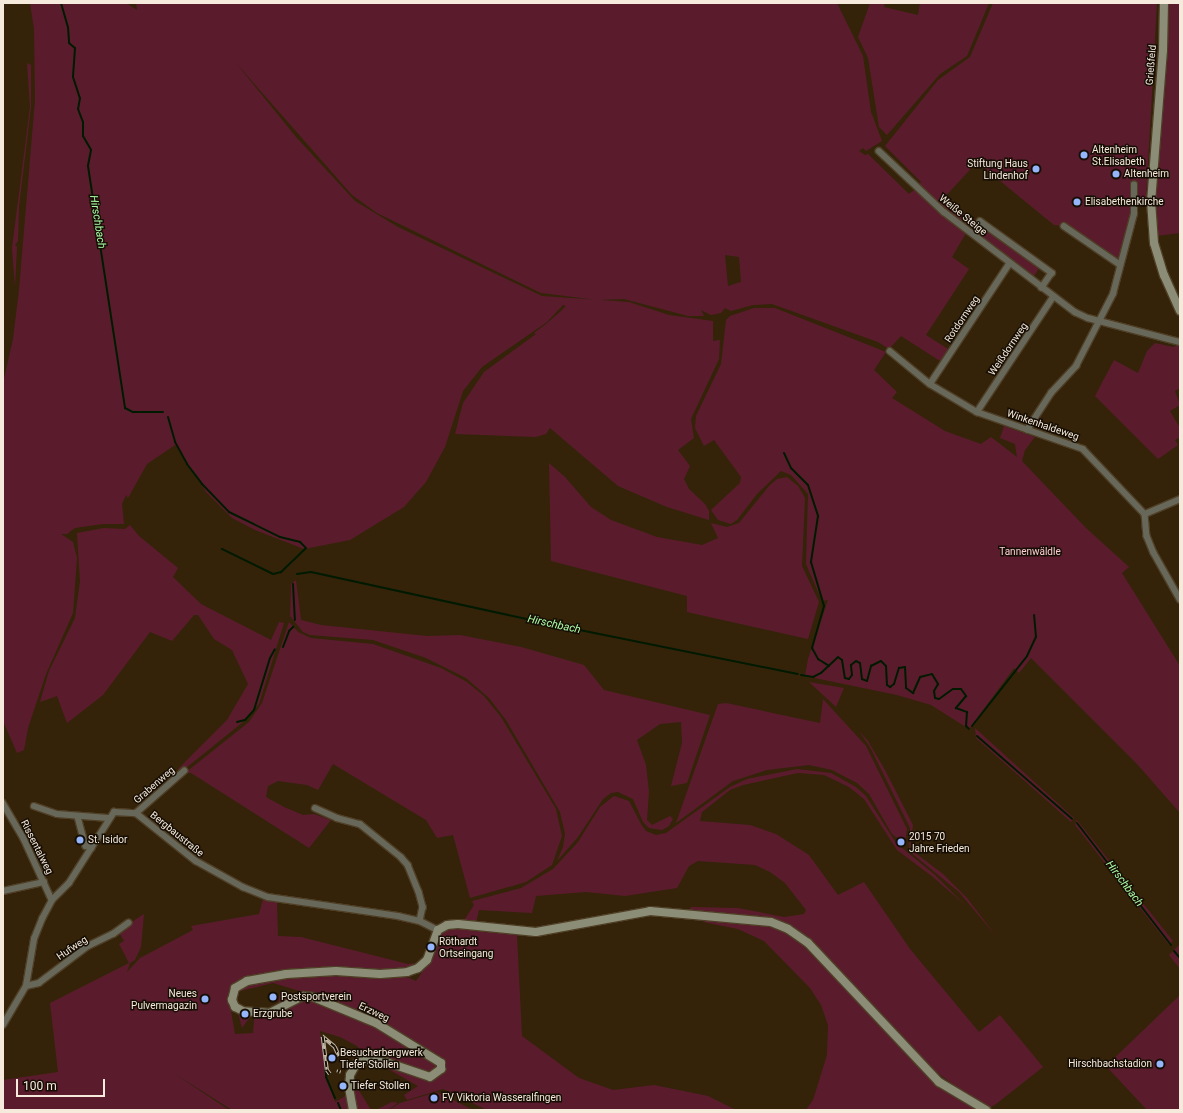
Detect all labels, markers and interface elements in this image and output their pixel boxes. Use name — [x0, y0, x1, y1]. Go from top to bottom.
street label: Grießfeld — [1143, 44, 1159, 86]
place label: Altenheim St.Elisabeth — [1092, 143, 1145, 166]
marker: Altenheim St.Elisabeth — [1079, 150, 1089, 160]
place label: Stiftung Haus Lindenhof — [967, 157, 1028, 180]
marker: Stiftung Haus Lindenhof — [1031, 164, 1041, 174]
place label: Altenheim — [1124, 168, 1169, 180]
marker: Altenheim — [1111, 169, 1121, 179]
street label: Weiße Steige — [937, 192, 989, 238]
water label: Hirschbach — [86, 194, 108, 250]
place label: Elisabethenkirche — [1085, 196, 1164, 208]
marker: Elisabethenkirche — [1072, 197, 1082, 207]
street label: Rotdornweg — [942, 293, 982, 345]
street label: Weißdornweg — [986, 320, 1030, 378]
street label: Winkenhaldeweg — [1005, 407, 1081, 443]
park label: Tannenwäldle — [999, 546, 1061, 558]
water label: Hirschbach — [526, 613, 582, 637]
street label: Grabenweg — [131, 764, 177, 806]
street label: Bergbaustraße — [148, 809, 206, 859]
street label: Rissentalweg — [18, 818, 56, 876]
place label: 2015 70 Jahre Frieden — [909, 830, 970, 854]
place label: St. Isidor — [88, 834, 127, 846]
marker: St. Isidor — [75, 835, 85, 845]
marker: 2015 70 Jahre Frieden — [896, 837, 906, 847]
water label: Hirschbach — [1102, 858, 1146, 910]
street label: Hufweg — [54, 933, 90, 963]
place label: Röthardt Ortseingang — [439, 935, 493, 958]
marker: Röthardt Ortseingang — [426, 942, 436, 952]
place label: Neues Pulvermagazin — [131, 987, 197, 1010]
place label: Postsportverein — [281, 991, 351, 1003]
marker: Postsportverein — [268, 992, 278, 1002]
marker: Neues Pulvermagazin — [200, 994, 210, 1004]
street label: Erzweg — [357, 1000, 391, 1024]
place label: Erzgrube — [253, 1008, 292, 1020]
marker: Erzgrube — [240, 1009, 250, 1019]
place label: Besucherbergwerk Tiefer Stollen — [340, 1046, 423, 1070]
marker: Besucherbergwerk Tiefer Stollen — [327, 1053, 337, 1063]
place label: Hirschbachstadion — [1068, 1058, 1152, 1070]
marker: Hirschbachstadion — [1155, 1059, 1165, 1069]
scale bar — [18, 1071, 107, 1097]
text: 100 m — [23, 1079, 57, 1093]
place label: Tiefer Stollen — [351, 1080, 410, 1092]
marker: Tiefer Stollen — [338, 1081, 348, 1091]
place label: FV Viktoria Wasseralfingen — [442, 1092, 561, 1104]
marker: FV Viktoria Wasseralfingen — [429, 1093, 439, 1103]

